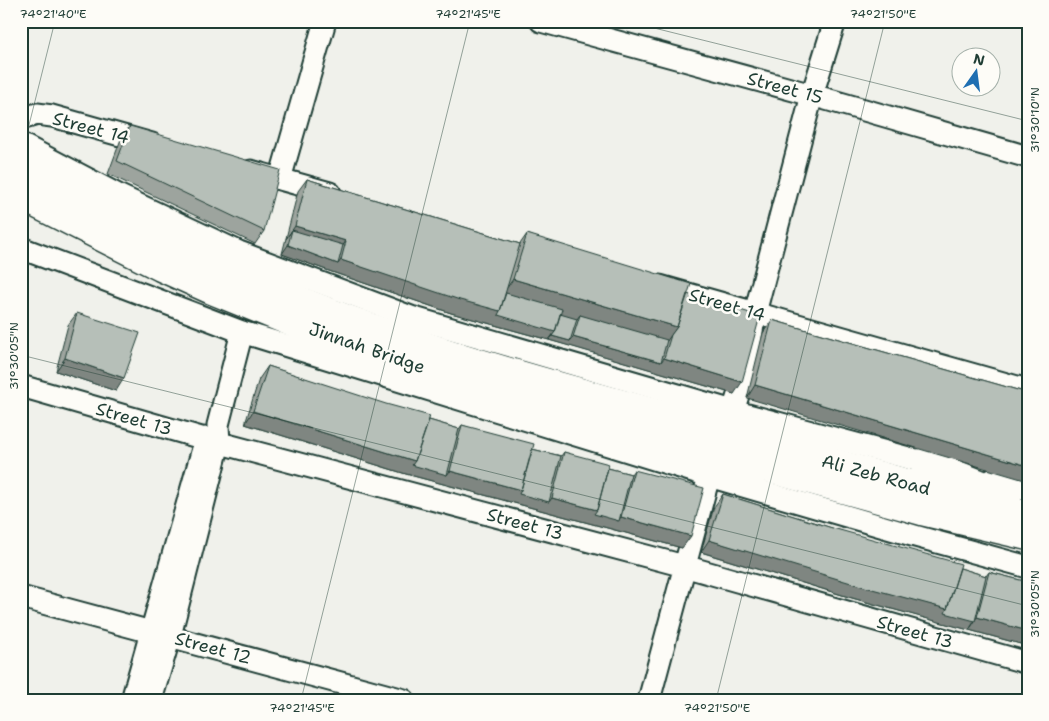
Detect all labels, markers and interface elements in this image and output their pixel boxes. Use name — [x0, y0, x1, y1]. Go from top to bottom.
text: 74°21'40"E — [19, 6, 87, 22]
text: 74°21'45"E — [435, 6, 501, 22]
text: 74°21'50"E — [850, 6, 916, 22]
north arrow — [952, 48, 1002, 98]
text: N — [972, 49, 987, 69]
street label: Street 15 — [745, 66, 825, 110]
text: 31°30'10"N — [1027, 87, 1043, 153]
street label: Street 14 — [50, 106, 132, 150]
street label: Street 14 — [686, 283, 768, 327]
street label: Jinnah Bridge — [306, 317, 428, 379]
text: 31°30'05"N — [6, 322, 22, 390]
street label: Street 13 — [93, 397, 175, 441]
street label: Ali Zeb Road — [819, 449, 933, 501]
street label: Street 13 — [484, 502, 566, 546]
text: 31°30'05"N — [1027, 570, 1043, 638]
street label: Street 13 — [874, 610, 956, 654]
street label: Street 12 — [172, 626, 254, 670]
text: 74°21'45"E — [269, 700, 335, 716]
text: 74°21'50"E — [684, 700, 750, 716]

